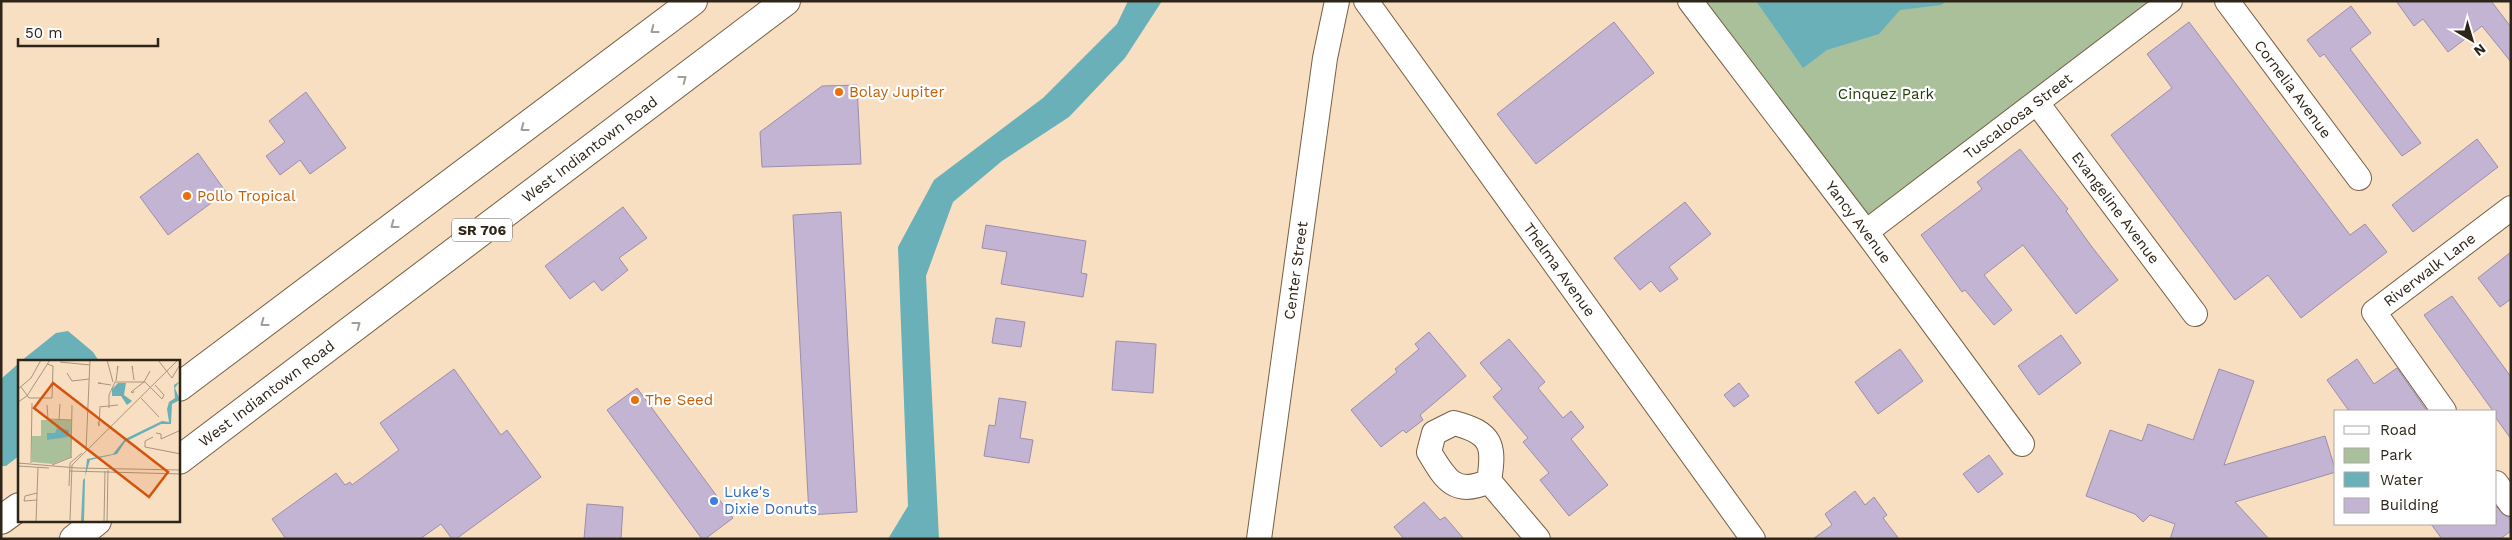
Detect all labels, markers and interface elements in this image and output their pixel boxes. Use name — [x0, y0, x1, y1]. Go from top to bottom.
scale bar — [18, 15, 158, 47]
north arrow — [2447, 15, 2497, 65]
text: 50 m — [25, 24, 62, 42]
one-way arrow — [651, 25, 660, 33]
street label: Cornelia Avenue — [2250, 37, 2335, 142]
text: N — [2471, 41, 2489, 60]
street label: Tuscaloosa Street — [1960, 69, 2076, 163]
one-way arrow — [677, 77, 686, 85]
place label: Bolay Jupiter — [849, 83, 945, 101]
park label: Cinquez Park — [1838, 85, 1935, 103]
marker: Bolay Jupiter — [833, 86, 845, 98]
street label: West Indiantown Road — [518, 92, 661, 206]
one-way arrow — [521, 122, 530, 130]
street label: Evangeline Avenue — [2068, 148, 2163, 267]
street label: Yancy Avenue — [1822, 178, 1895, 267]
place label: Pollo Tropical — [197, 187, 296, 205]
marker: Pollo Tropical — [181, 190, 193, 202]
road number: SR 706 — [452, 218, 512, 242]
one-way arrow — [390, 219, 400, 228]
street label: Center Street — [1280, 219, 1312, 321]
street label: Thelma Avenue — [1519, 219, 1599, 320]
street label: Riverwalk Lane — [2380, 229, 2479, 310]
one-way arrow — [261, 317, 270, 325]
one-way arrow — [351, 322, 360, 330]
street label: West Indiantown Road — [195, 337, 338, 451]
inset map — [18, 360, 180, 522]
place label: The Seed — [645, 391, 713, 409]
marker: The Seed — [629, 394, 641, 406]
legend — [2334, 410, 2497, 525]
text: Road — [2380, 421, 2417, 439]
text: Park — [2380, 446, 2413, 464]
text: Water — [2380, 471, 2423, 489]
place label: Luke's Dixie Donuts — [724, 483, 817, 518]
marker: Luke's Dixie Donuts — [708, 495, 720, 507]
text: Building — [2380, 496, 2438, 514]

